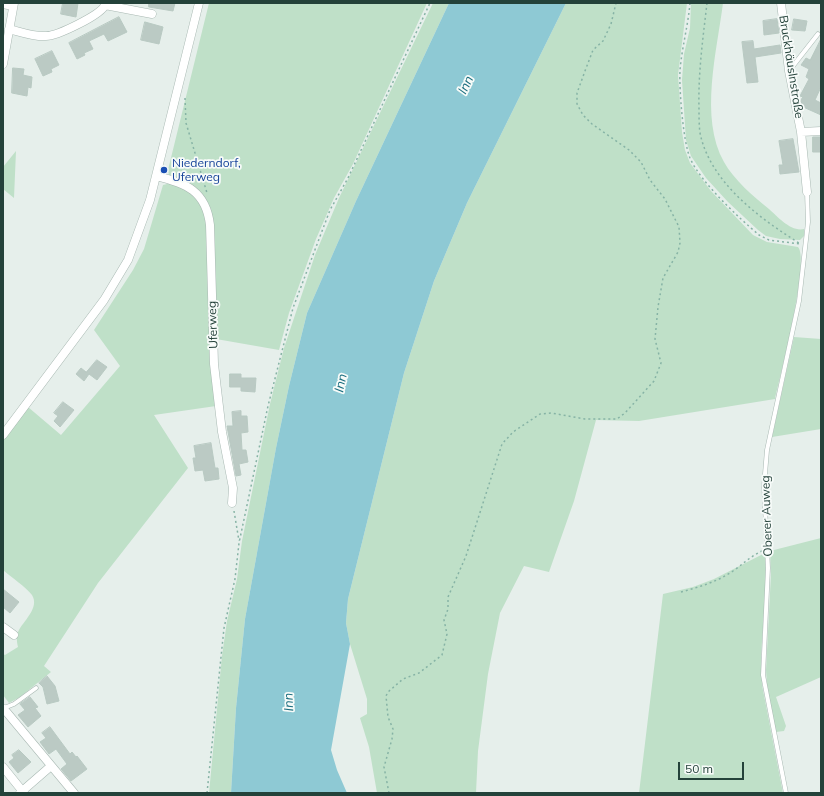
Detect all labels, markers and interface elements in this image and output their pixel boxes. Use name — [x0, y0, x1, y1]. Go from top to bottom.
street label: Bruckhäuslnstraße — [776, 14, 806, 120]
water label: Inn — [455, 73, 477, 97]
place label: Niederndorf, Uferweg — [172, 156, 241, 184]
marker: Niederndorf, Uferweg — [159, 165, 169, 175]
street label: Uferweg — [205, 301, 221, 349]
water label: Inn — [331, 372, 351, 394]
street label: Oberer Auweg — [758, 475, 776, 557]
water label: Inn — [281, 692, 297, 712]
scale bar — [680, 754, 746, 780]
text: 50 m — [685, 761, 713, 776]

